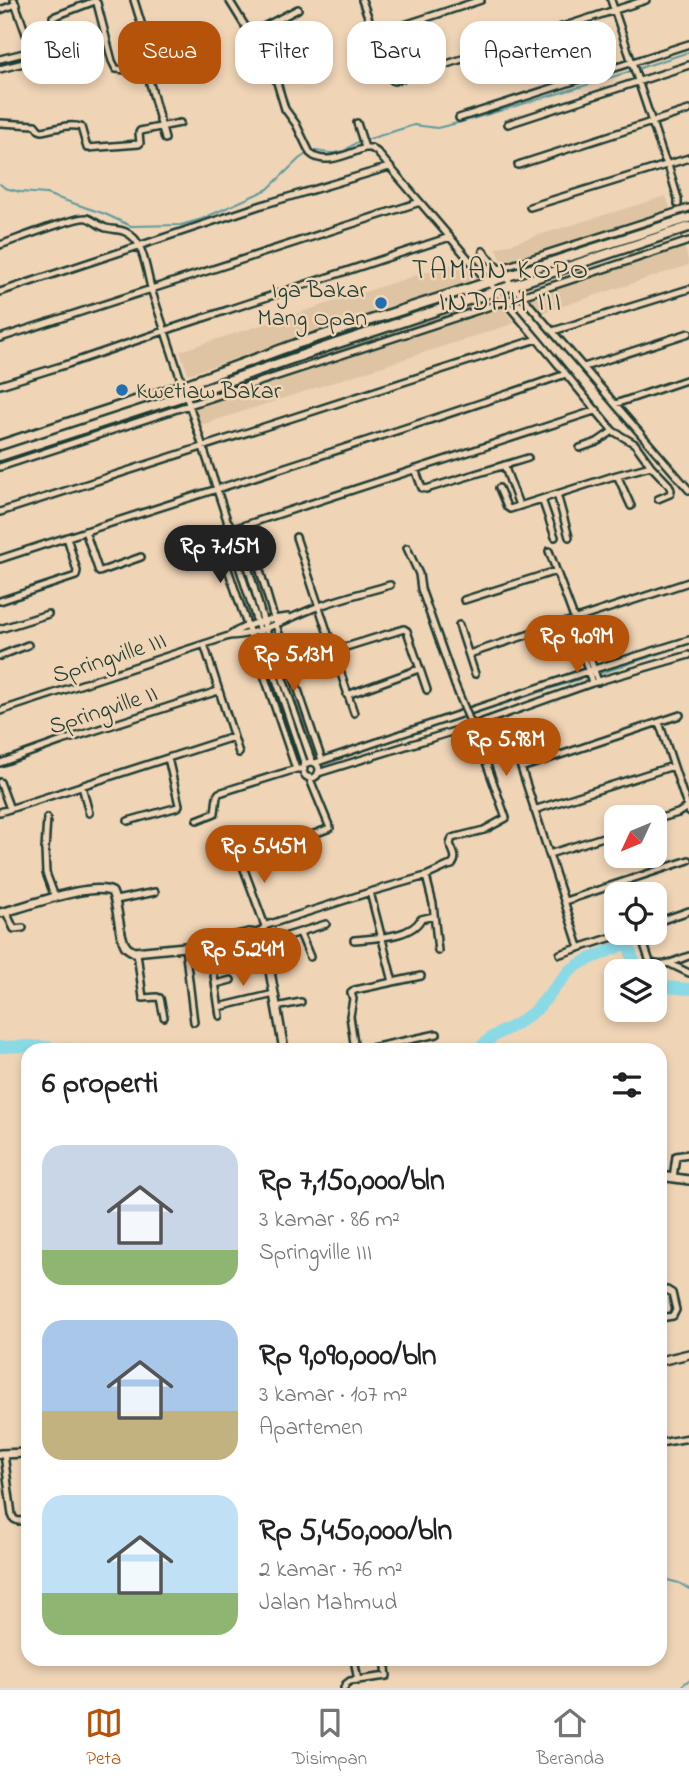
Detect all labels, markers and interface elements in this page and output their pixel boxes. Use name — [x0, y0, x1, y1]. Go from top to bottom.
chip: Beli — [21, 21, 104, 84]
chip: Sewa — [118, 21, 221, 84]
chip: Filter — [235, 21, 333, 84]
chip: Baru — [347, 21, 446, 84]
chip: Apartemen — [460, 21, 616, 84]
district label: TAMAN KOPO INDAH III — [412, 251, 590, 324]
place label: Iga Bakar Mang Opan — [257, 274, 368, 337]
marker: Iga Bakar Mang Opan — [373, 295, 389, 311]
place label: Kwetiaw Bakar — [136, 375, 282, 410]
marker: Kwetiaw Bakar — [114, 382, 130, 398]
pin: Rp 7.15M — [148, 526, 292, 585]
text: Rp 7.15M — [180, 531, 260, 564]
pin: Rp 9.09M — [505, 616, 649, 675]
text: Rp 9.09M — [540, 621, 614, 654]
street label: Springville III — [48, 624, 171, 694]
pin: Rp 5.13M — [222, 634, 366, 693]
text: Rp 5.13M — [254, 639, 334, 672]
street label: Springville II — [45, 677, 163, 745]
pin: Rp 5.98M — [434, 718, 578, 778]
text: Rp 5.98M — [467, 724, 545, 757]
north arrow — [604, 805, 667, 868]
map controls — [604, 805, 667, 1022]
pin: Rp 5.45M — [192, 826, 336, 885]
text: Rp 5.45M — [221, 831, 307, 864]
button: locate — [604, 882, 667, 945]
pin: Rp 5.24M — [171, 928, 315, 988]
text: Rp 5.24M — [201, 934, 285, 967]
button: layers — [604, 959, 667, 1022]
text: 6 properti — [42, 1063, 158, 1107]
icon: filters — [608, 1066, 646, 1104]
text: Rp 7,150,000/bln — [259, 1160, 445, 1204]
icon: home — [98, 1173, 182, 1257]
text: 3 kamar · 86 m² — [259, 1204, 400, 1237]
text: Springville III — [259, 1237, 372, 1270]
text: Rp 9,090,000/bln — [259, 1335, 437, 1379]
icon: home — [98, 1348, 182, 1432]
text: 3 kamar · 107 m² — [259, 1379, 408, 1412]
text: Apartemen — [259, 1412, 363, 1445]
text: Rp 5,450,000/bln — [259, 1510, 452, 1554]
icon: home — [98, 1523, 182, 1607]
text: 2 kamar · 76 m² — [259, 1554, 403, 1587]
text: Jalan Mahmud — [259, 1587, 397, 1620]
tab: Peta — [85, 1704, 123, 1773]
tab: Disimpan — [292, 1704, 367, 1773]
tab: Beranda — [537, 1704, 604, 1773]

